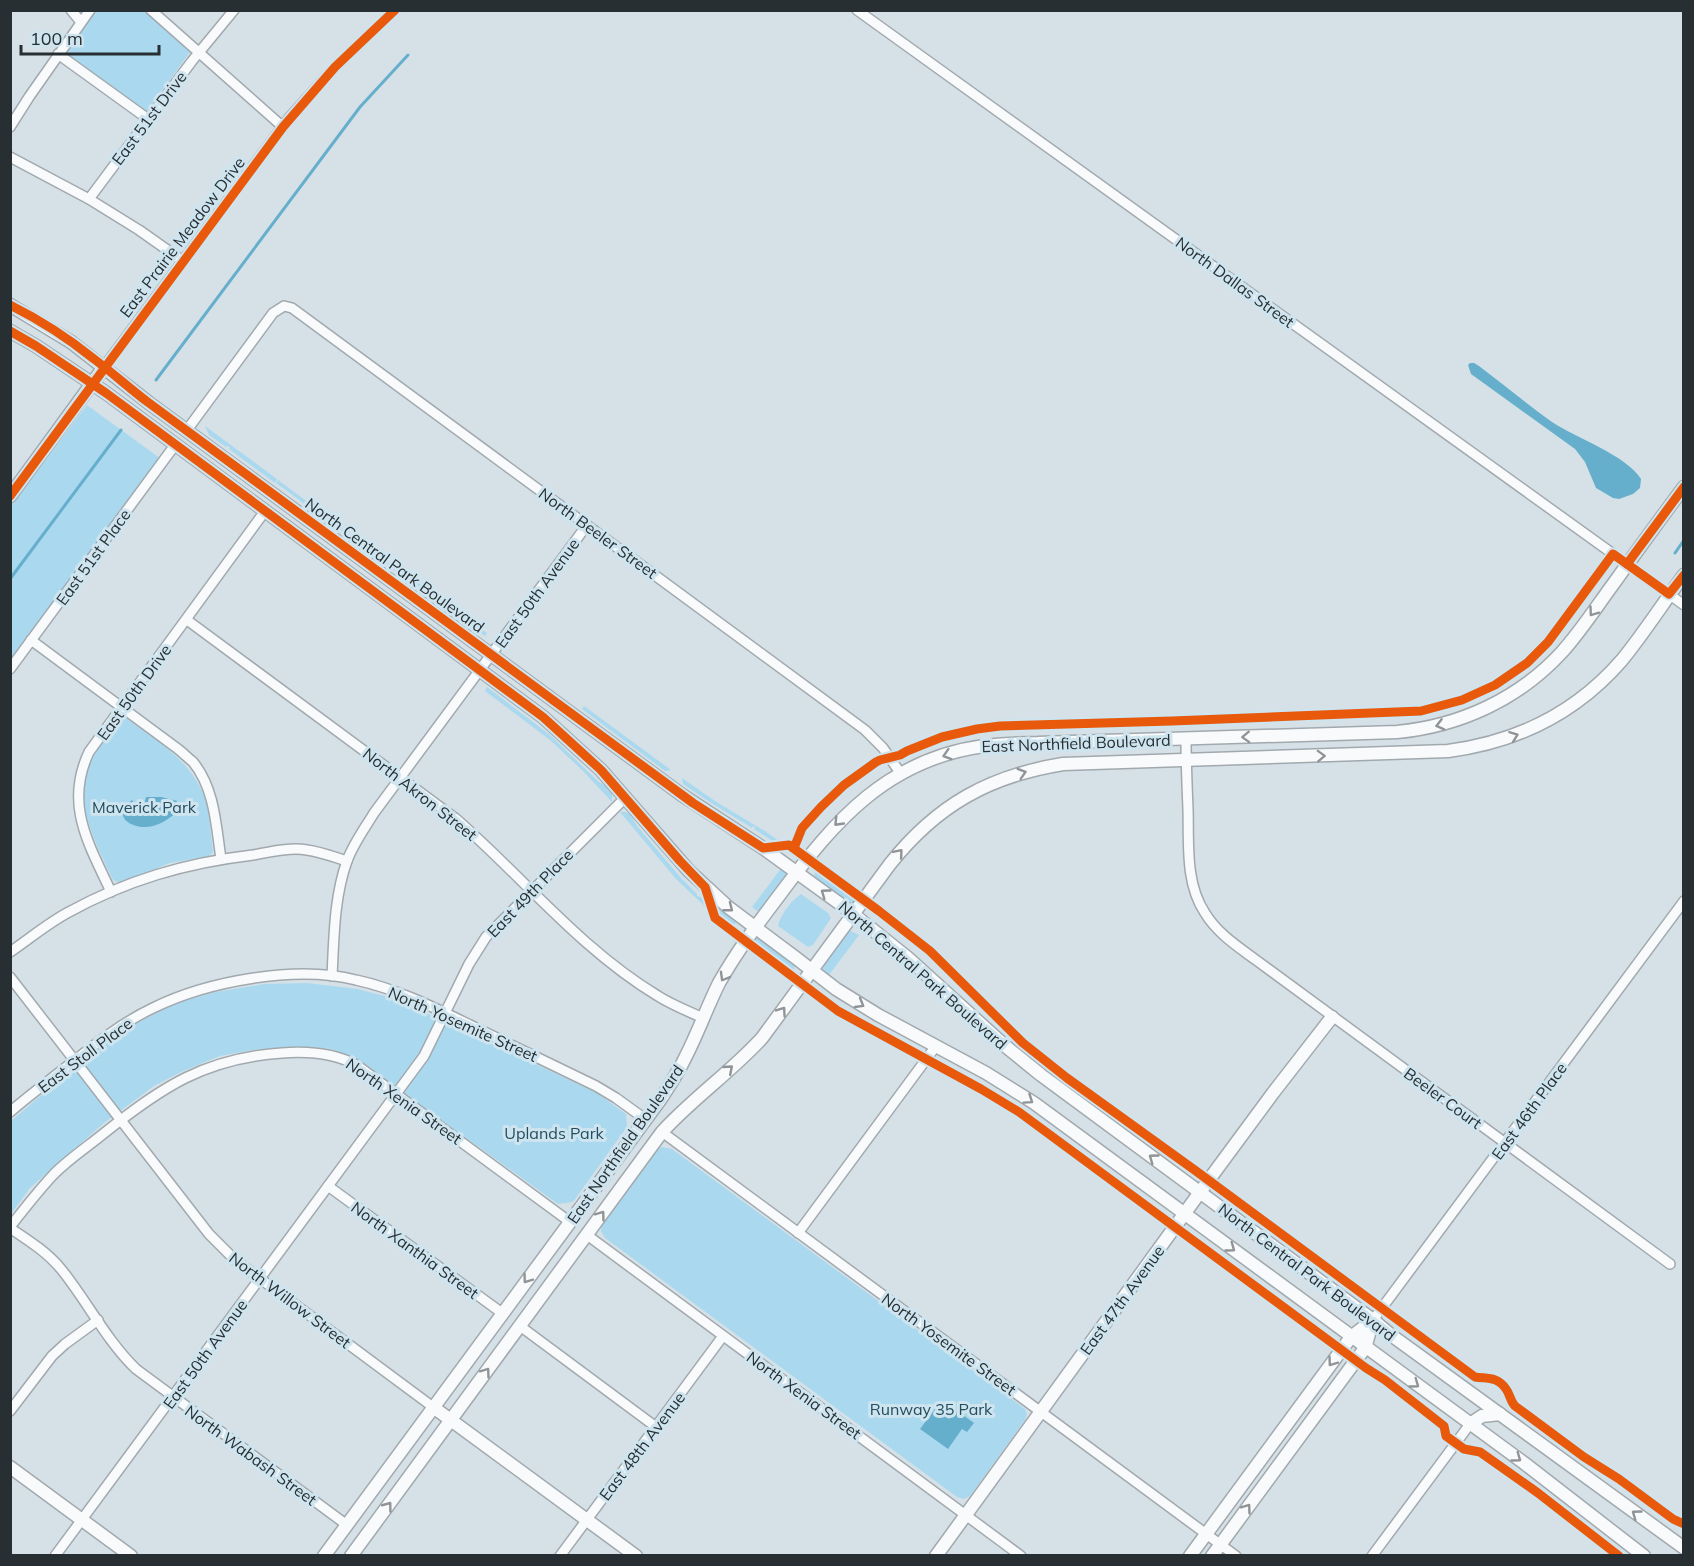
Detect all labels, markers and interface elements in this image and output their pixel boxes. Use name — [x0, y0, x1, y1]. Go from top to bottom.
scale bar — [21, 18, 159, 56]
text: 100 m — [30, 27, 83, 50]
street label: East 51st Drive — [107, 67, 191, 169]
street label: East Prairie Meadow Drive — [115, 153, 249, 321]
street label: North Dallas Street — [1172, 232, 1298, 332]
street label: North Beeler Street — [535, 483, 661, 583]
street label: North Central Park Boulevard — [302, 493, 488, 637]
street label: East 51st Place — [52, 505, 134, 609]
street label: East 50th Avenue — [491, 534, 583, 652]
one-way arrow — [1589, 605, 1600, 616]
street label: East 50th Drive — [93, 640, 175, 744]
one-way arrow — [1435, 717, 1445, 730]
street label: East Northfield Boulevard — [981, 730, 1171, 756]
one-way arrow — [1241, 731, 1250, 743]
one-way arrow — [1508, 731, 1519, 743]
street label: North Akron Street — [359, 743, 481, 845]
one-way arrow — [942, 748, 953, 760]
one-way arrow — [1317, 750, 1326, 762]
one-way arrow — [1016, 768, 1027, 780]
park label: Maverick Park — [92, 797, 197, 817]
one-way arrow — [834, 816, 845, 826]
street label: East 49th Place — [483, 845, 577, 941]
one-way arrow — [892, 849, 903, 860]
one-way arrow — [821, 889, 832, 900]
street label: North Central Park Boulevard — [835, 896, 1011, 1054]
one-way arrow — [723, 901, 734, 912]
one-way arrow — [719, 970, 731, 981]
street label: North Yosemite Street — [385, 982, 541, 1066]
one-way arrow — [853, 997, 864, 1008]
one-way arrow — [775, 1007, 786, 1018]
street label: East Stoll Place — [34, 1013, 136, 1097]
street label: North Xenia Street — [342, 1054, 466, 1149]
street label: East 46th Place — [1487, 1059, 1571, 1163]
street label: East Northfield Boulevard — [563, 1061, 687, 1227]
street label: Beeler Court — [1400, 1063, 1486, 1133]
one-way arrow — [722, 1065, 733, 1076]
one-way arrow — [1022, 1093, 1033, 1104]
park label: Uplands Park — [504, 1123, 604, 1143]
one-way arrow — [1149, 1154, 1160, 1165]
street label: North Xanthia Street — [347, 1197, 483, 1303]
street label: North Central Park Boulevard — [1214, 1199, 1400, 1345]
one-way arrow — [594, 1211, 605, 1222]
street label: East 47th Avenue — [1076, 1241, 1168, 1359]
one-way arrow — [1224, 1241, 1235, 1252]
street label: North Willow Street — [225, 1248, 355, 1352]
one-way arrow — [523, 1272, 534, 1283]
street label: North Yosemite Street — [878, 1289, 1020, 1400]
street label: East 50th Avenue — [159, 1295, 251, 1413]
street label: North Xenia Street — [743, 1347, 865, 1444]
one-way arrow — [1329, 1355, 1340, 1366]
one-way arrow — [479, 1368, 490, 1379]
one-way arrow — [1408, 1377, 1419, 1388]
street label: East 48th Avenue — [595, 1388, 689, 1504]
park label: Runway 35 Park — [870, 1399, 993, 1419]
street label: North Wabash Street — [181, 1401, 321, 1510]
one-way arrow — [1510, 1451, 1521, 1462]
one-way arrow — [380, 1502, 391, 1513]
one-way arrow — [1240, 1504, 1251, 1515]
one-way arrow — [1632, 1510, 1643, 1521]

